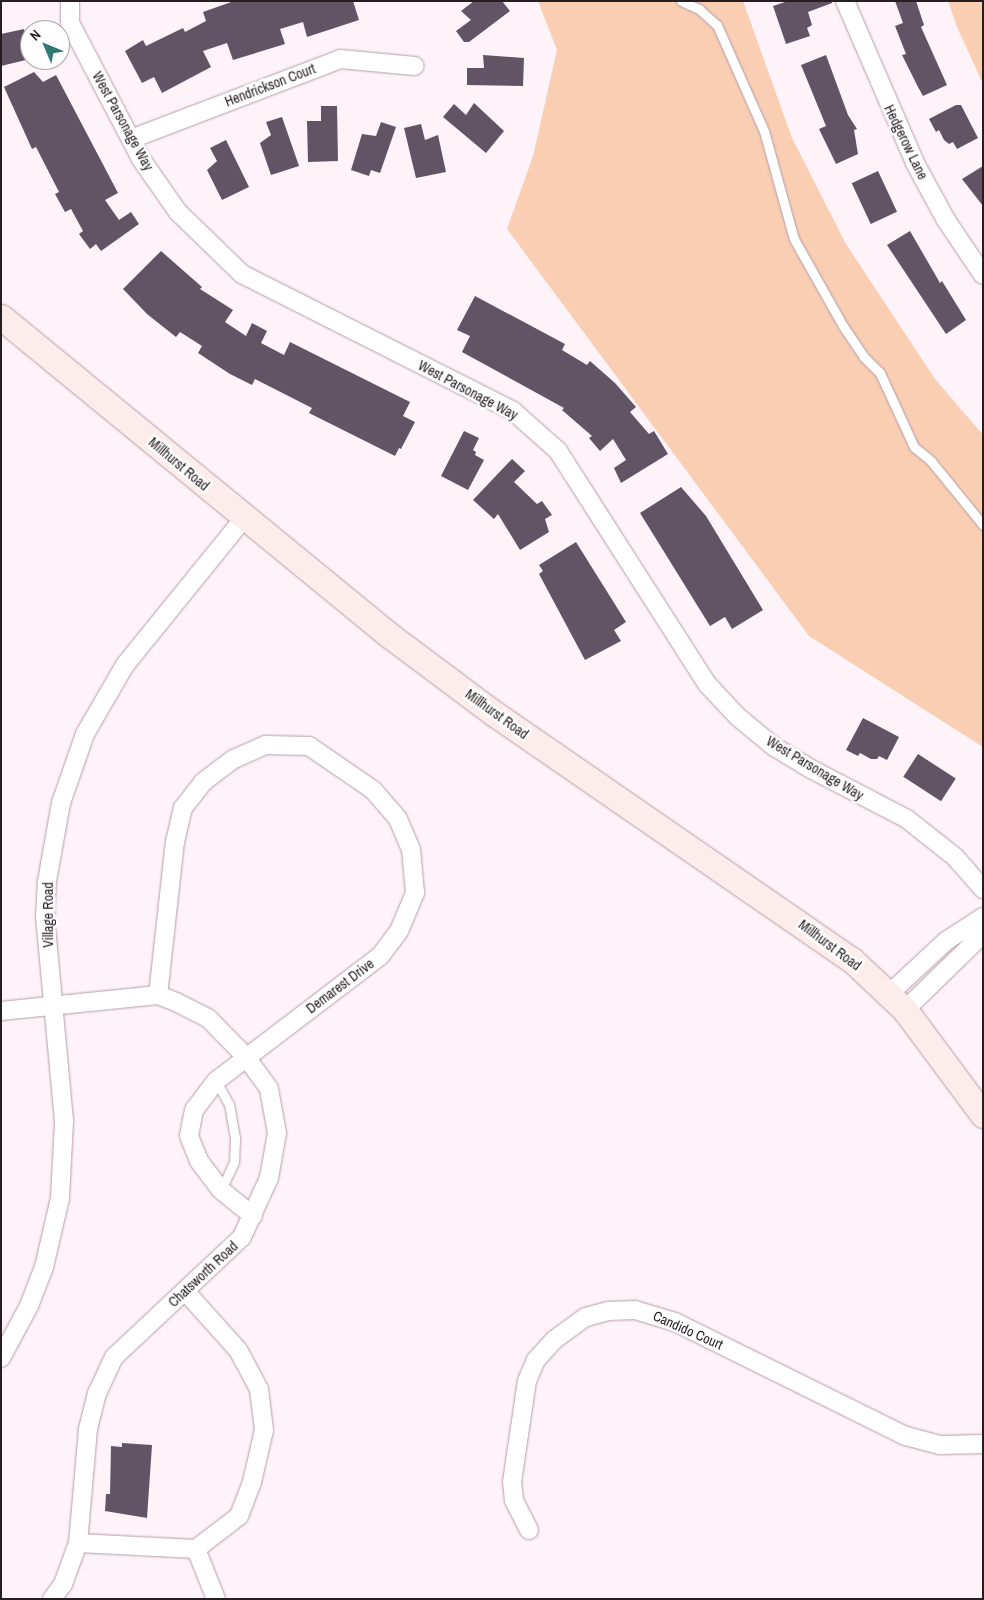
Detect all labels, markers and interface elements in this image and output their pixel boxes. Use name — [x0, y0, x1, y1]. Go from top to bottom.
north arrow — [20, 20, 70, 70]
text: N — [26, 26, 44, 44]
street label: Hendrickson Court — [222, 60, 318, 110]
street label: West Parsonage Way — [89, 69, 157, 173]
street label: Hedgerow Lane — [881, 102, 931, 182]
street label: West Parsonage Way — [415, 357, 521, 423]
street label: Millhurst Road — [145, 434, 213, 494]
street label: Millhurst Road — [462, 685, 532, 743]
street label: West Parsonage Way — [763, 732, 867, 804]
street label: Village Road — [40, 882, 56, 948]
street label: Millhurst Road — [795, 916, 865, 974]
street label: Demarest Drive — [303, 955, 377, 1017]
street label: Chatsworth Road — [165, 1238, 241, 1310]
street label: Candido Court — [650, 1307, 726, 1353]

